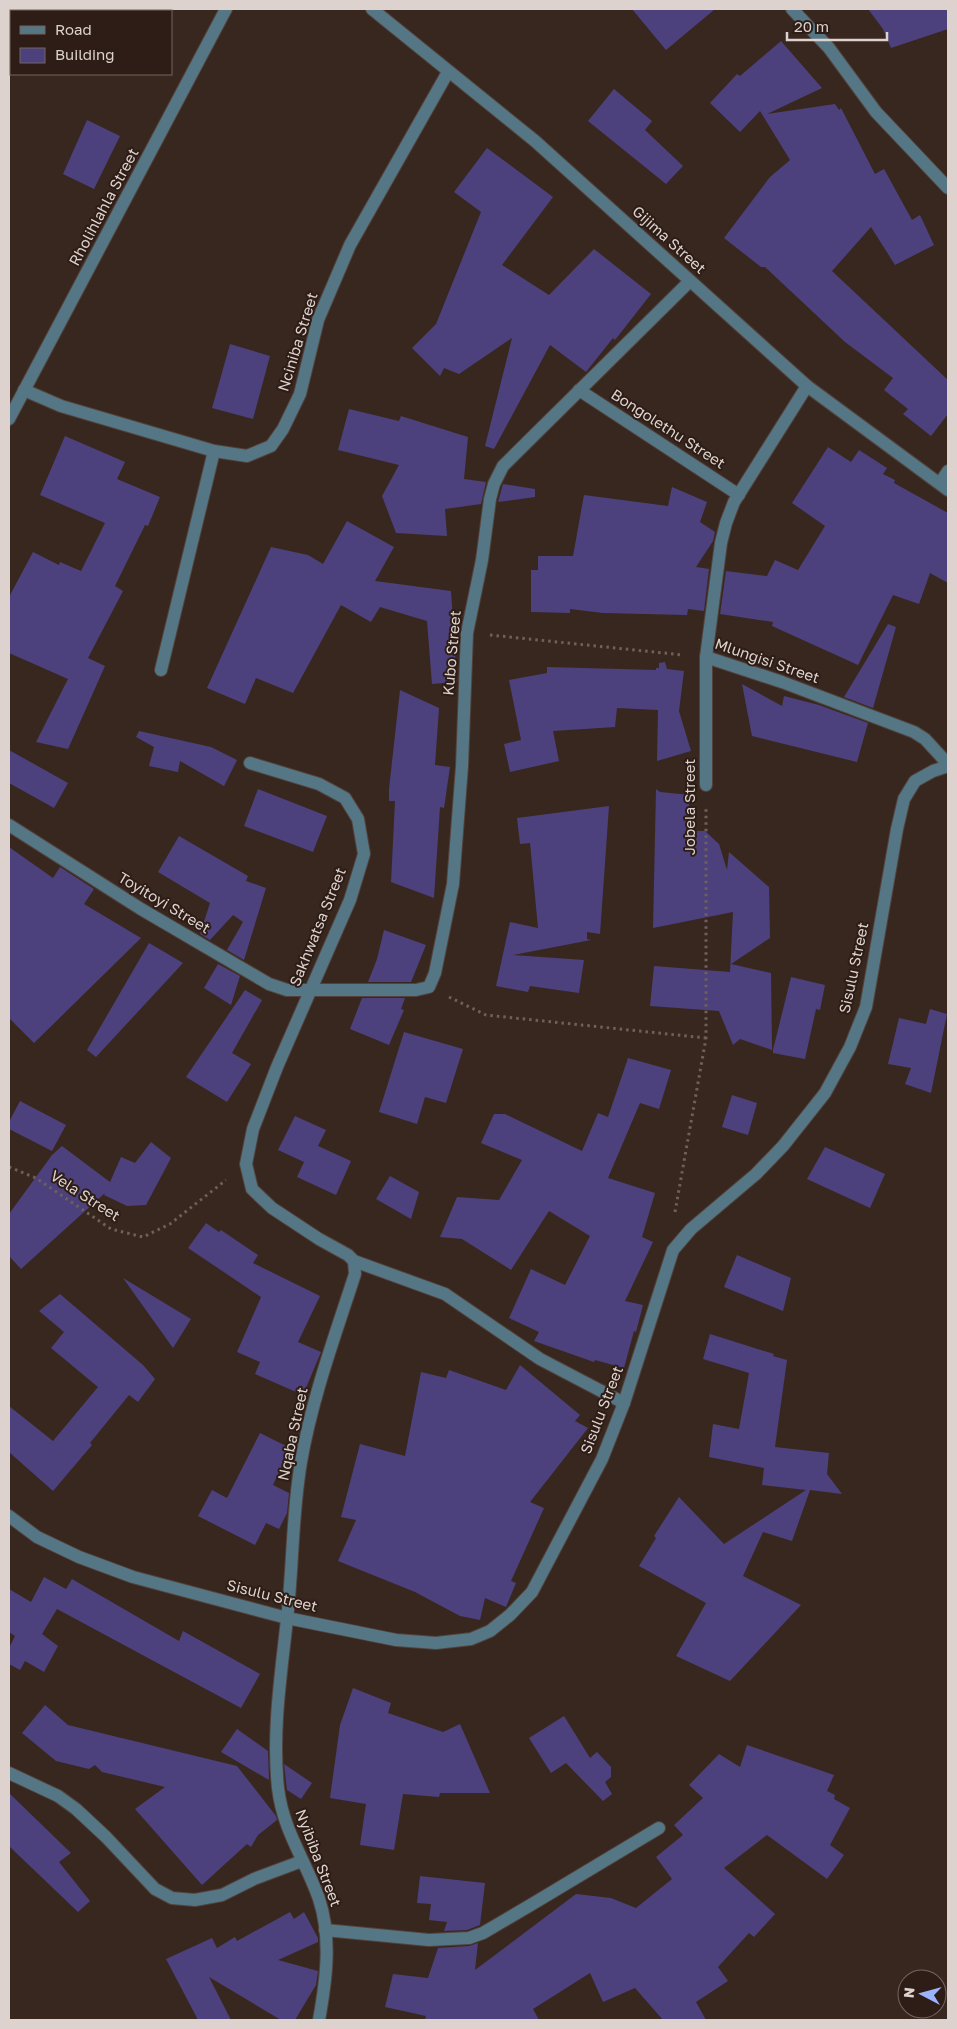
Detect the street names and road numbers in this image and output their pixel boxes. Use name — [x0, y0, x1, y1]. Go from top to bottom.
street label: Rholihlahla Street — [65, 145, 142, 268]
street label: Gijima Street — [629, 202, 710, 277]
street label: Nciniba Street — [273, 290, 321, 393]
street label: Bongolethu Street — [608, 385, 729, 472]
street label: Kubo Street — [438, 610, 464, 696]
street label: Mlungisi Street — [713, 634, 822, 686]
street label: Jobela Street — [680, 759, 698, 855]
street label: Sakhwatsa Street — [285, 865, 349, 989]
street label: Toyitoyi Street — [115, 868, 214, 937]
street label: Sisulu Street — [835, 921, 871, 1015]
street label: Vela Street — [47, 1166, 124, 1224]
street label: Sisulu Street — [576, 1363, 626, 1456]
street label: Nqaba Street — [273, 1385, 311, 1482]
street label: Sisulu Street — [225, 1575, 319, 1615]
street label: Nyibiba Street — [292, 1806, 346, 1909]

